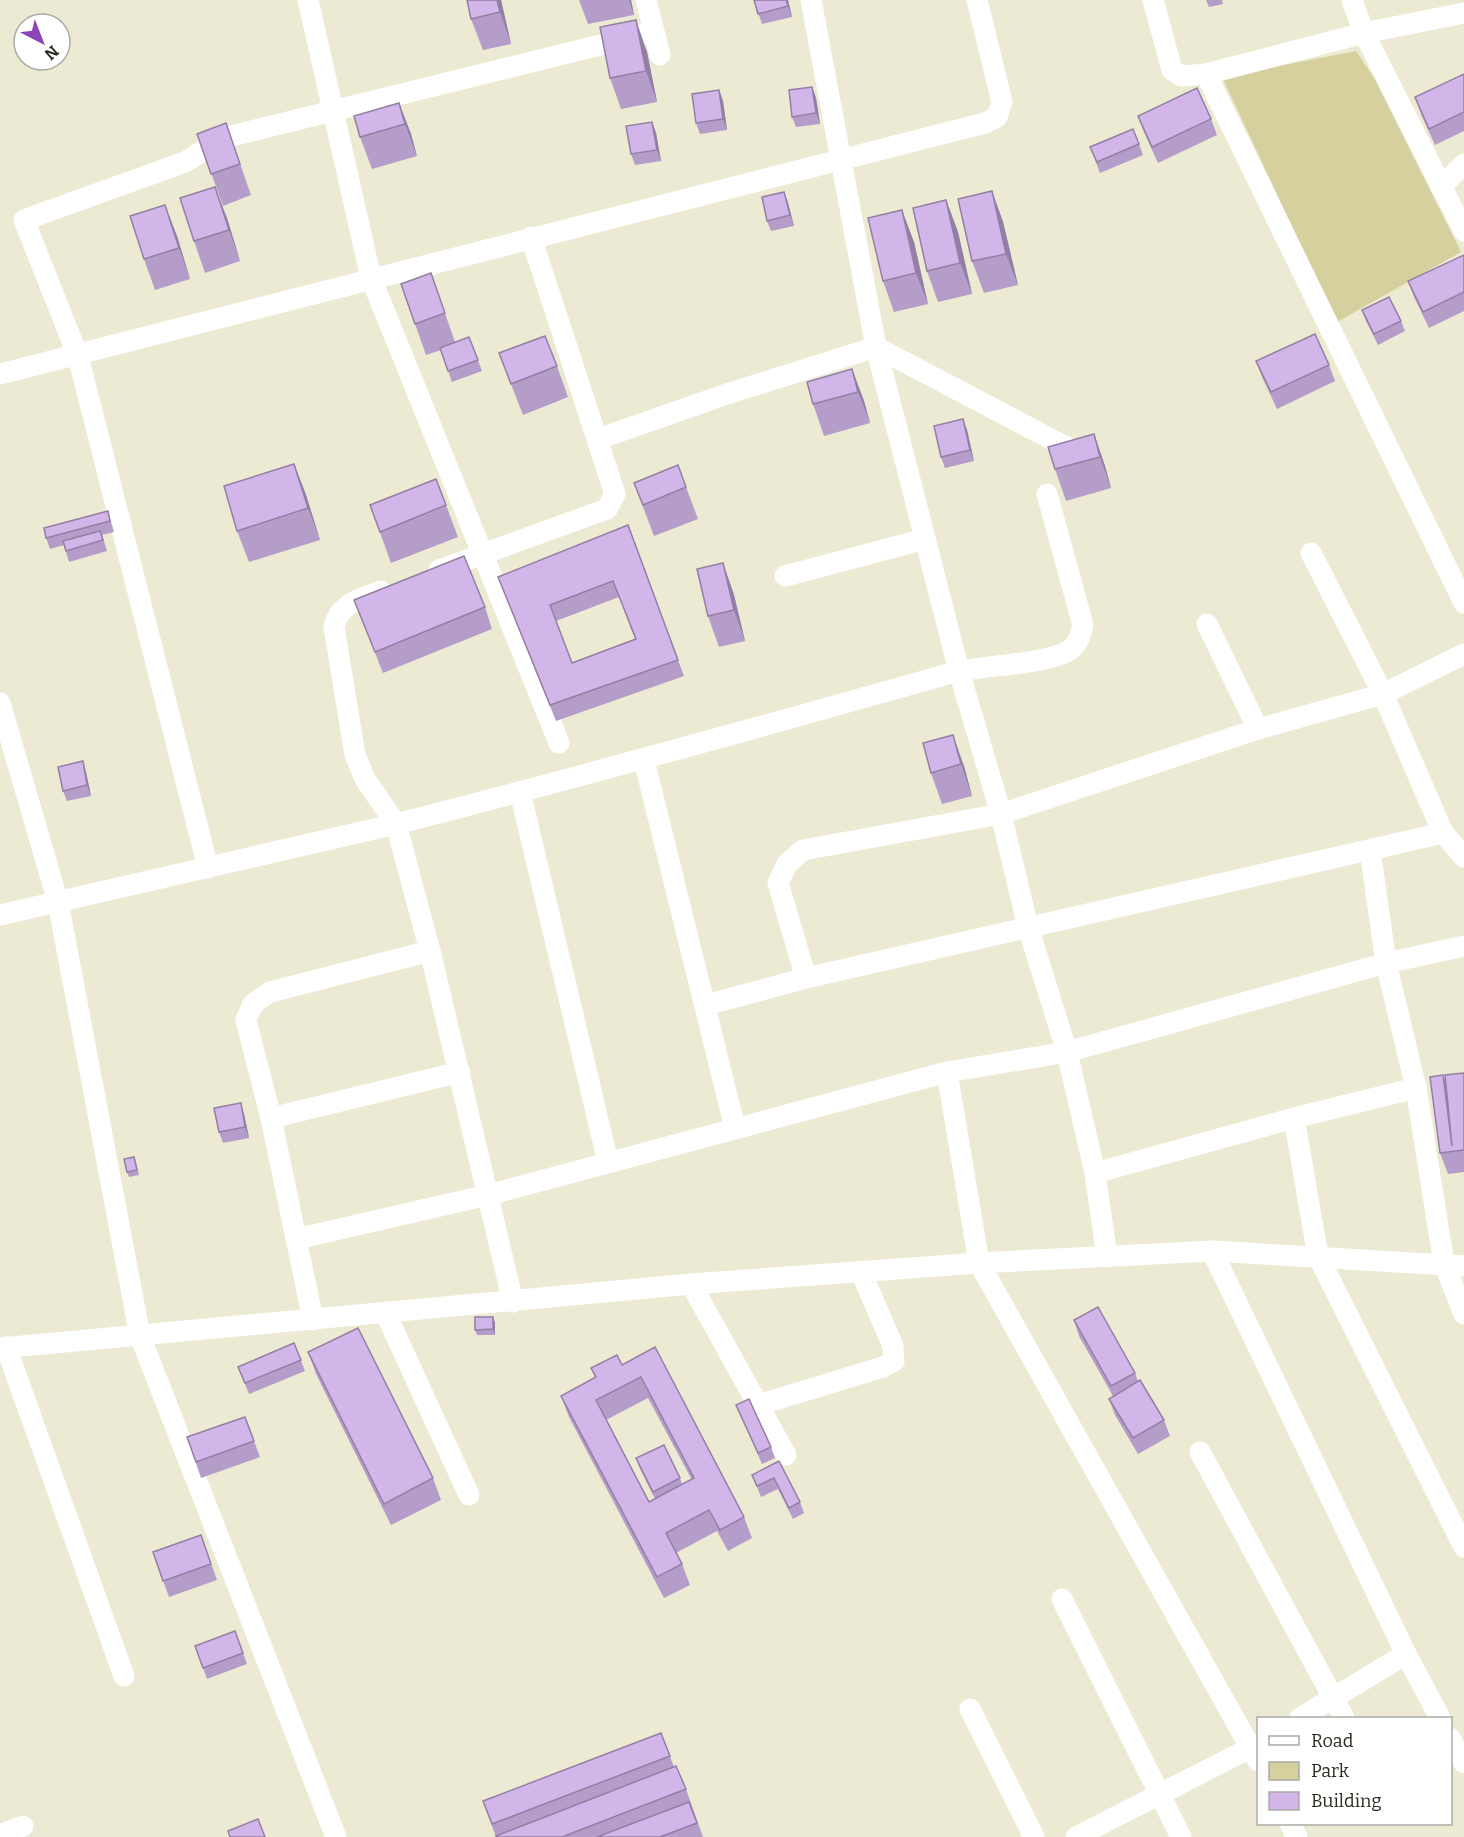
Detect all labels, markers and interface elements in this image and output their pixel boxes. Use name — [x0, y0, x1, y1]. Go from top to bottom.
north arrow — [12, 12, 72, 72]
text: N — [41, 42, 63, 64]
legend — [1257, 1717, 1452, 1825]
text: Road — [1311, 1730, 1354, 1752]
text: Park — [1311, 1760, 1350, 1782]
text: Building — [1311, 1790, 1382, 1812]

